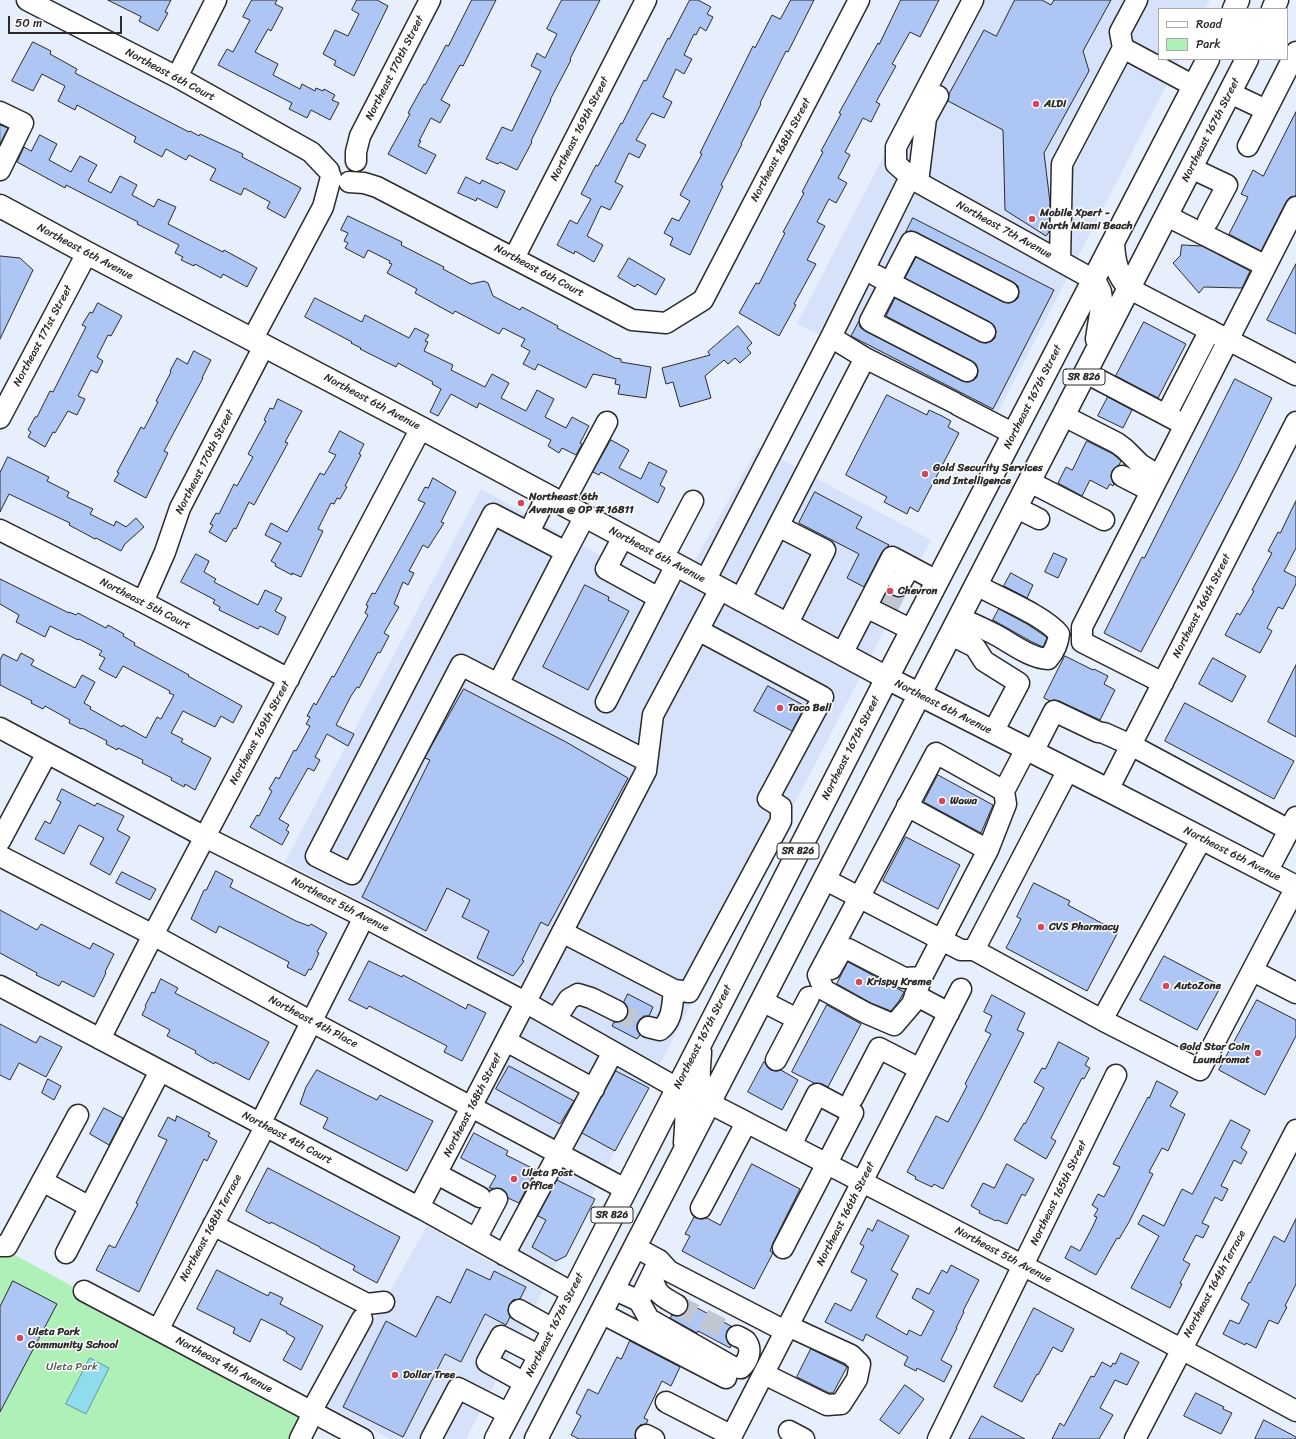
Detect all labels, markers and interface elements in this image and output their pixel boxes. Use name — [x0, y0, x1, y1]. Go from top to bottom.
scale bar — [10, 8, 124, 34]
legend — [1158, 8, 1288, 60]
text: 50 m — [15, 12, 42, 34]
text: Road — [1196, 13, 1222, 35]
street label: Northeast 170th Street — [363, 14, 427, 122]
text: Park — [1196, 33, 1221, 55]
street label: Northeast 6th Court — [123, 46, 217, 104]
street label: Northeast 169th Street — [548, 75, 612, 183]
street label: Northeast 167th Street — [1179, 76, 1243, 184]
street label: Northeast 168th Street — [748, 96, 814, 204]
place label: ALDI — [1044, 97, 1066, 111]
marker: ALDI — [1031, 99, 1041, 109]
street label: Northeast 7th Avenue — [954, 198, 1054, 262]
place label: Mobile Xpert - North Miami Beach — [1040, 206, 1132, 232]
marker: Mobile Xpert - North Miami Beach — [1027, 214, 1037, 224]
street label: Northeast 6th Avenue — [35, 221, 135, 283]
street label: Northeast 6th Court — [492, 242, 586, 300]
street label: Northeast 171st Street — [11, 283, 75, 389]
street label: Northeast 167th Street — [1001, 343, 1065, 451]
road number: SR 826 — [1063, 369, 1105, 385]
street label: Northeast 6th Avenue — [322, 371, 422, 433]
street label: Northeast 170th Street — [173, 408, 237, 516]
place label: Gold Security Services and Intelligence — [933, 461, 1043, 487]
marker: Gold Security Services and Intelligence — [920, 469, 930, 479]
place label: Northeast 6th Avenue @ OP # 16811 — [529, 490, 634, 516]
marker: Northeast 6th Avenue @ OP # 16811 — [516, 498, 526, 508]
street label: Northeast 6th Avenue — [607, 524, 707, 586]
street label: Northeast 166th Street — [1170, 552, 1234, 660]
street label: Northeast 5th Court — [97, 575, 193, 633]
place label: Chevron — [898, 584, 937, 598]
marker: Chevron — [885, 586, 895, 596]
street label: Northeast 6th Avenue — [892, 677, 994, 737]
street label: Northeast 169th Street — [227, 679, 293, 787]
street label: Northeast 167th Street — [819, 694, 883, 802]
place label: Taco Bell — [788, 701, 831, 715]
marker: Taco Bell — [775, 703, 785, 713]
place label: Wawa — [950, 794, 977, 808]
marker: Wawa — [937, 796, 947, 806]
street label: Northeast 6th Avenue — [1181, 824, 1283, 884]
road number: SR 826 — [777, 843, 819, 859]
street label: Northeast 5th Avenue — [289, 875, 391, 935]
place label: CVS Pharmacy — [1049, 920, 1119, 934]
marker: CVS Pharmacy — [1036, 922, 1046, 932]
place label: Krispy Kreme — [867, 975, 932, 989]
marker: Krispy Kreme — [854, 977, 864, 987]
place label: AutoZone — [1174, 979, 1221, 993]
marker: AutoZone — [1161, 981, 1171, 991]
street label: Northeast 167th Street — [671, 983, 735, 1091]
street label: Northeast 4th Place — [266, 993, 360, 1051]
place label: Gold Star Coin Laundromat — [1180, 1040, 1250, 1066]
marker: Gold Star Coin Laundromat — [1253, 1048, 1263, 1058]
street label: Northeast 168th Street — [441, 1051, 505, 1159]
street label: Northeast 4th Court — [240, 1109, 334, 1167]
street label: Northeast 165th Street — [1028, 1138, 1090, 1248]
street label: Northeast 166th Street — [814, 1160, 878, 1268]
place label: Uleta Post Office — [522, 1166, 573, 1192]
street label: Northeast 168th Terrace — [177, 1172, 245, 1284]
marker: Uleta Post Office — [509, 1174, 519, 1184]
road number: SR 826 — [591, 1207, 633, 1223]
street label: Northeast 5th Avenue — [952, 1224, 1054, 1286]
street label: Northeast 164th Terrace — [1181, 1228, 1249, 1340]
street label: Northeast 167th Street — [523, 1271, 587, 1379]
place label: Uleta Park Community School — [28, 1325, 118, 1351]
marker: Uleta Park Community School — [15, 1333, 25, 1343]
street label: Northeast 4th Avenue — [173, 1334, 275, 1396]
park label: Uleta Park — [46, 1360, 98, 1374]
place label: Dollar Tree — [403, 1368, 455, 1382]
marker: Dollar Tree — [390, 1370, 400, 1380]

